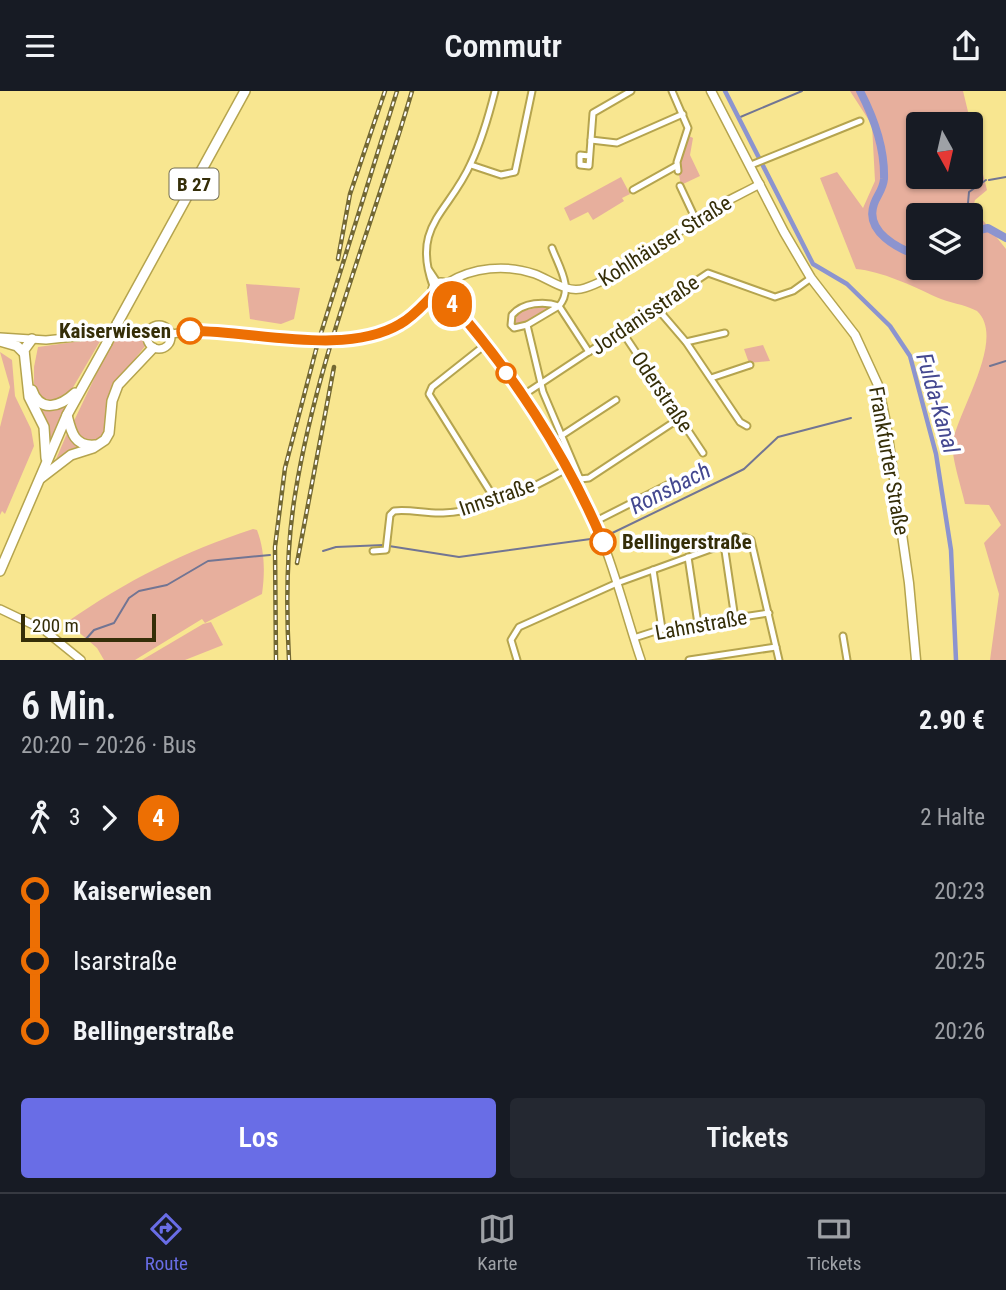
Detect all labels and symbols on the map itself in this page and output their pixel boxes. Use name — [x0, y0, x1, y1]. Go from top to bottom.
north arrow — [906, 112, 984, 189]
road number: B 27 — [170, 169, 218, 199]
street label: Kohlhäuser Straße — [594, 191, 736, 291]
street label: Jordanisstraße — [587, 270, 703, 360]
line badge: 4 — [429, 281, 475, 327]
marker: Kaiserwiesen — [177, 318, 203, 344]
place label: Kaiserwiesen — [59, 319, 171, 343]
street label: Oderstraße — [626, 347, 698, 437]
water label: Fulda-Kanal — [910, 350, 965, 457]
unlabelled marker — [496, 363, 516, 383]
street label: Frankfurter Straße — [864, 385, 914, 537]
water label: Ronsbach — [625, 457, 715, 520]
street label: Innstraße — [456, 473, 538, 521]
marker: Bellingerstraße — [590, 529, 616, 555]
place label: Bellingerstraße — [622, 530, 752, 554]
street label: Lahnstraße — [653, 605, 749, 645]
scale bar — [21, 611, 156, 643]

